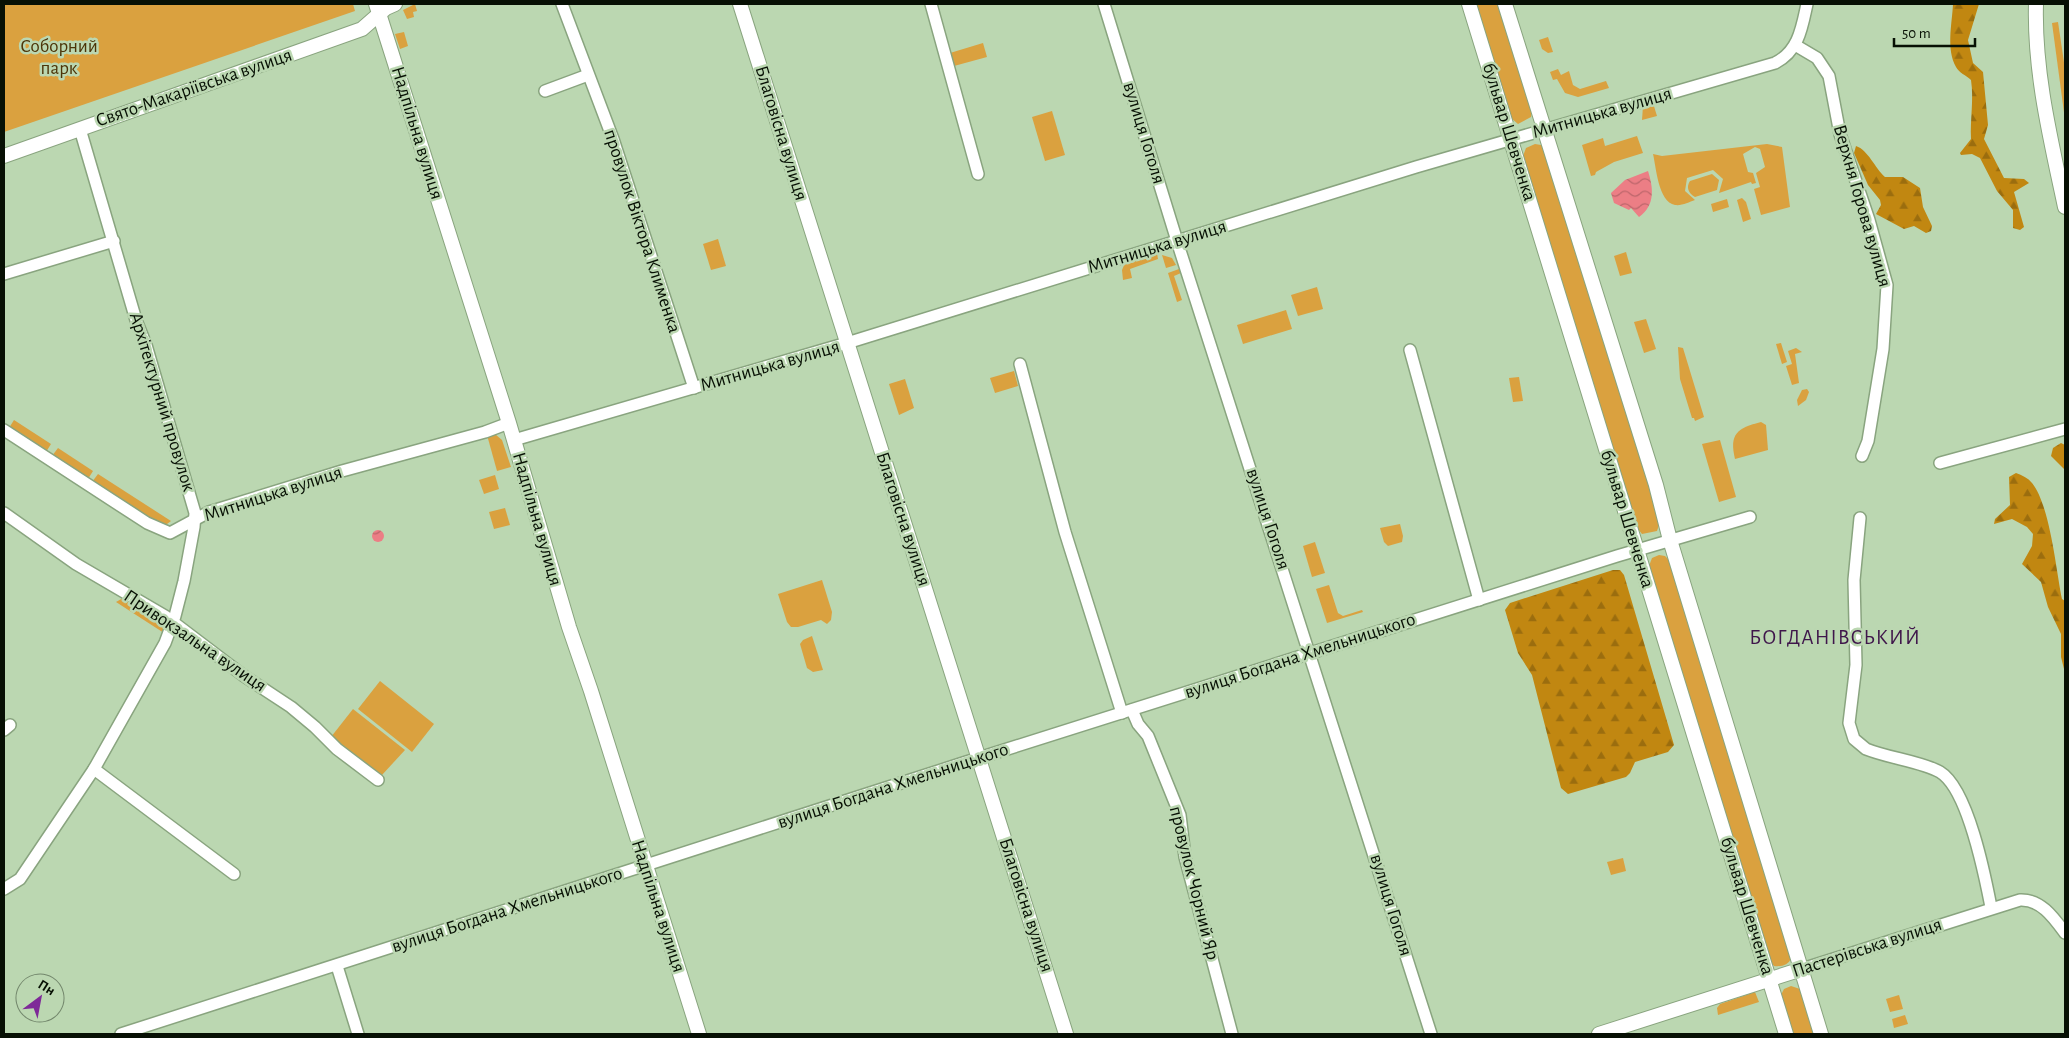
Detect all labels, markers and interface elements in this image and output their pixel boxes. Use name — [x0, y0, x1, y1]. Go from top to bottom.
scale bar — [1894, 15, 1975, 47]
text: 50 m — [1902, 26, 1931, 41]
park label: Соборний парк — [20, 37, 98, 78]
street label: Свято-Макаріївська вулиця — [93, 45, 295, 131]
street label: бульвар Шевченка — [1479, 61, 1539, 204]
street label: Благовісна вулиця — [751, 63, 811, 203]
street label: Надпільна вулиця — [388, 64, 446, 202]
street label: вулиця Гоголя — [1120, 80, 1168, 186]
street label: Митницька вулиця — [1530, 84, 1674, 142]
street label: Верхня Горова вулиця — [1830, 123, 1894, 289]
street label: провулок Віктора Клименка — [600, 127, 684, 335]
street label: Митницька вулиця — [1085, 217, 1229, 277]
street label: Архітектурний провулок — [126, 310, 198, 494]
street label: Митницька вулиця — [698, 337, 842, 395]
street label: бульвар Шевченка — [1597, 448, 1657, 591]
street label: Надпільна вулиця — [509, 450, 565, 588]
street label: Благовісна вулиця — [872, 450, 934, 588]
street label: Митницька вулиця — [202, 463, 344, 525]
street label: вулиця Гоголя — [1243, 466, 1293, 572]
street label: Привокзальна вулиця — [120, 586, 270, 696]
street label: вулиця Богдана Хмельницького — [1182, 610, 1418, 702]
district label: БОГДАНІВСЬКИЙ — [1749, 626, 1921, 648]
street label: вулиця Богдана Хмельницького — [775, 740, 1011, 832]
street label: провулок Чорний Яр — [1166, 804, 1222, 962]
street label: бульвар Шевченка — [1717, 835, 1777, 978]
street label: Благовісна вулиця — [995, 836, 1057, 974]
street label: Надпільна вулиця — [628, 837, 688, 975]
street label: вулиця Гоголя — [1367, 852, 1415, 958]
street label: вулиця Богдана Хмельницького — [389, 864, 625, 956]
street label: Пастерівська вулиця — [1790, 915, 1944, 981]
north arrow — [15, 973, 65, 1023]
text: Пн — [35, 977, 57, 998]

